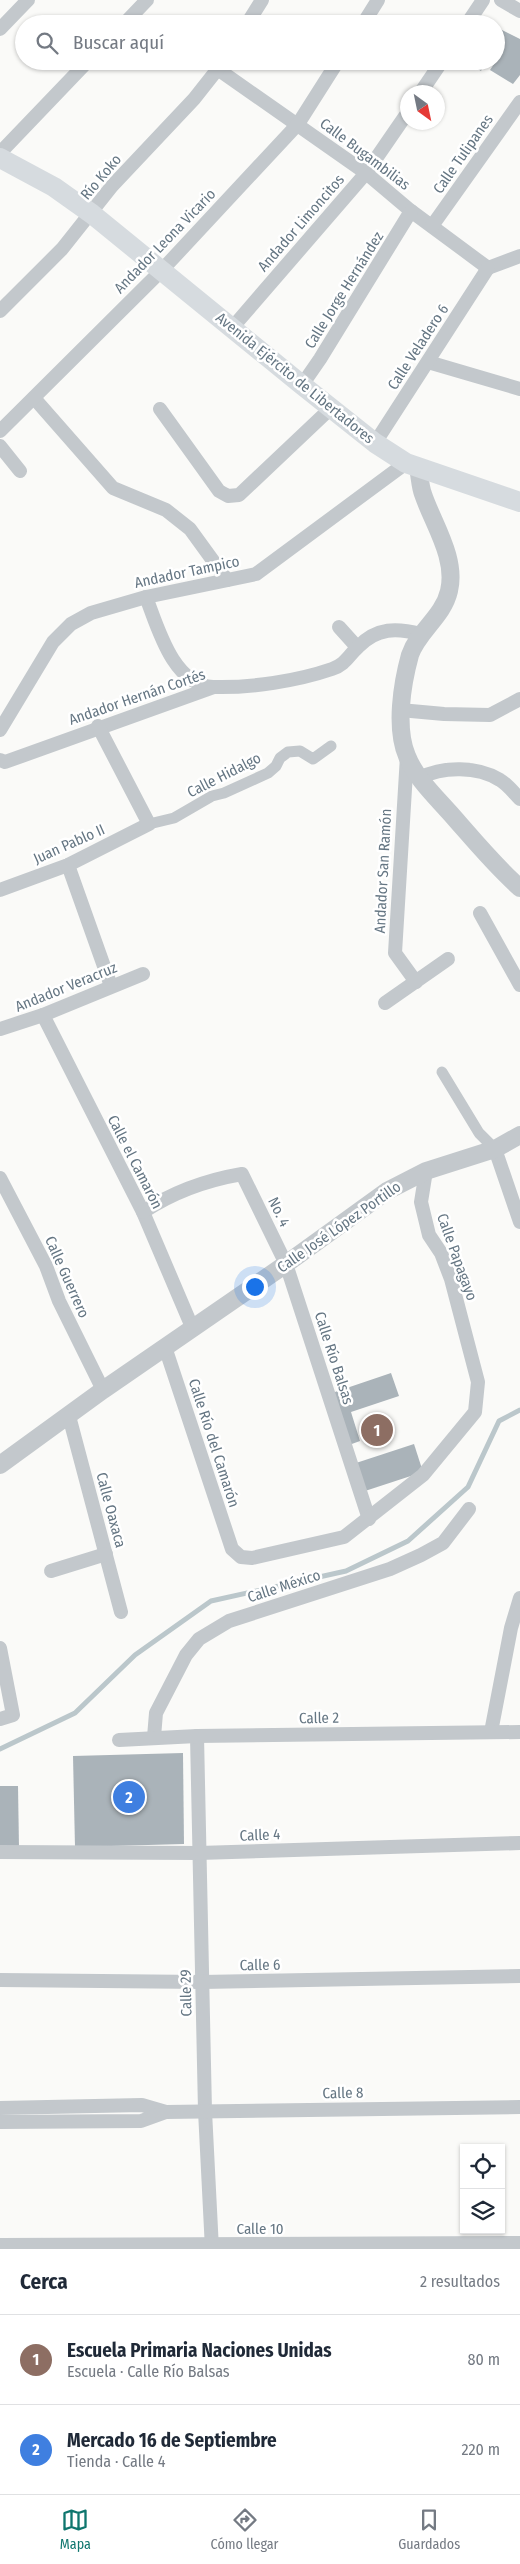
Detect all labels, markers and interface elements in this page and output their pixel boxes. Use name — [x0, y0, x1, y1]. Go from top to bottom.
search box — [15, 15, 505, 70]
icon: search — [33, 29, 61, 57]
text: Buscar aquí — [73, 31, 164, 54]
north arrow — [400, 85, 445, 130]
street label: Calle Tulipanes — [429, 111, 497, 197]
street label: Calle Bugambilias — [316, 114, 414, 194]
street label: Río Koko — [77, 151, 125, 203]
street label: Andador Limoncitos — [254, 171, 348, 275]
street label: Andador Leona Vicario — [111, 185, 220, 297]
street label: Calle Jorge Hernández — [301, 228, 387, 352]
street label: Calle Veladero 6 — [384, 301, 452, 393]
street label: Avenida Ejército de Libertadores — [212, 309, 378, 447]
street label: Andador Tampico — [133, 552, 241, 592]
street label: Andador Hernán Cortés — [66, 665, 208, 729]
street label: Calle Hidalgo — [184, 749, 264, 801]
street label: Andador San Ramón — [371, 808, 395, 934]
street label: Juan Pablo II — [30, 820, 108, 868]
street label: Andador Veracruz — [13, 958, 120, 1016]
street label: Calle el Camarón — [104, 1112, 166, 1212]
street label: Calle José López Portillo — [274, 1178, 404, 1276]
street label: No. 4 — [264, 1194, 294, 1230]
street label: Calle Papagayo — [433, 1211, 481, 1303]
street label: Calle Guerrero — [41, 1233, 93, 1321]
your location — [242, 1274, 268, 1300]
street label: Calle Río Balsas — [311, 1310, 357, 1406]
street label: Calle Río del Camarón — [185, 1376, 243, 1510]
pin: 1 — [361, 1411, 393, 1449]
street label: Calle Oaxaca — [92, 1470, 130, 1550]
street label: Calle México — [245, 1566, 323, 1606]
street label: Calle 2 — [299, 1709, 340, 1727]
pin: 2 — [113, 1778, 145, 1816]
street label: Calle 4 — [239, 1825, 281, 1845]
street label: Calle 6 — [239, 1956, 281, 1974]
street label: Calle 29 — [177, 1969, 195, 2017]
street label: Calle 8 — [322, 2084, 364, 2102]
map controls — [460, 2144, 505, 2234]
button: locate — [460, 2144, 505, 2189]
button: layers — [460, 2189, 505, 2234]
street label: Calle 10 — [236, 2220, 284, 2238]
text: Cerca — [20, 2269, 68, 2295]
text: 2 resultados — [420, 2272, 500, 2291]
text: Escuela Primaria Naciones Unidas — [67, 2339, 331, 2362]
text: 1 — [33, 2350, 39, 2369]
text: 80 m — [468, 2350, 500, 2369]
text: Escuela · Calle Río Balsas — [67, 2362, 230, 2381]
text: Mercado 16 de Septiembre — [67, 2429, 277, 2452]
text: 2 — [32, 2440, 40, 2459]
text: 220 m — [461, 2440, 500, 2459]
text: Tienda · Calle 4 — [67, 2452, 166, 2471]
tab: Mapa — [60, 2506, 91, 2553]
tab: Cómo llegar — [211, 2506, 279, 2553]
tab: Guardados — [398, 2506, 460, 2553]

